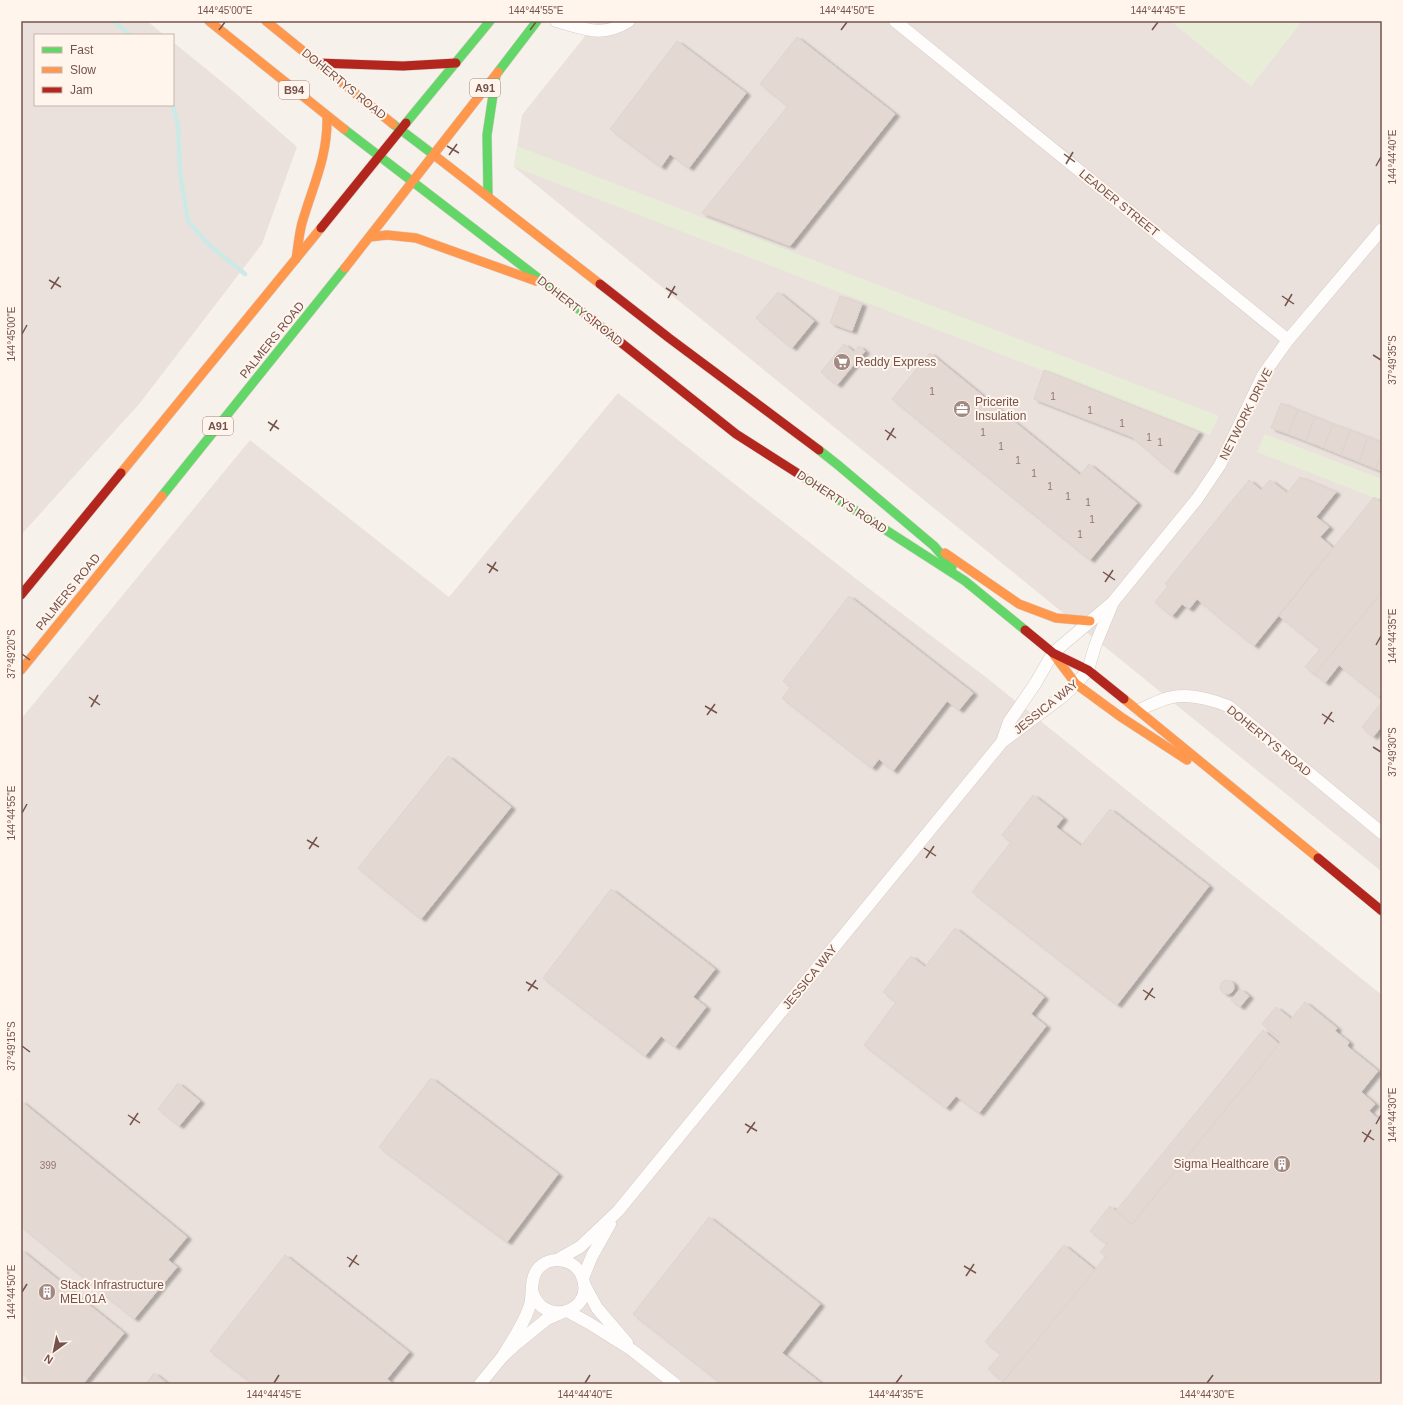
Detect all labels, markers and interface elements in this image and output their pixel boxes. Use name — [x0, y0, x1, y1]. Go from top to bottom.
text: 144°45'00"E — [197, 5, 253, 16]
text: 144°44'55"E — [508, 5, 564, 16]
text: 144°44'50"E — [819, 5, 875, 16]
text: 144°44'45"E — [1130, 5, 1186, 16]
legend — [34, 34, 174, 106]
text: Fast — [70, 43, 94, 57]
street label: DOHERTYS ROAD — [299, 46, 389, 123]
text: Slow — [70, 63, 96, 77]
road number: A91 — [470, 79, 500, 97]
road number: B94 — [279, 81, 309, 99]
text: Jam — [70, 83, 93, 97]
text: 144°44'40"E — [1387, 129, 1398, 185]
street label: LEADER STREET — [1076, 167, 1162, 240]
street label: DOHERTYS ROAD — [535, 273, 626, 349]
street label: PALMERS ROAD — [237, 299, 307, 381]
text: 144°45'00"E — [6, 306, 17, 362]
text: 37°49'35"S — [1387, 335, 1398, 385]
supermarket icon: Reddy Express — [832, 352, 852, 372]
place label: Reddy Express — [855, 355, 936, 369]
street label: NETWORK DRIVE — [1217, 366, 1275, 462]
house number: 1 — [929, 386, 935, 397]
house number: 1 — [1050, 391, 1056, 402]
place label: Pricerite Insulation — [975, 395, 1026, 423]
office icon: Pricerite Insulation — [952, 399, 972, 419]
house number: 1 — [1087, 405, 1093, 416]
road number: A91 — [203, 417, 233, 435]
house number: 1 — [1119, 418, 1125, 429]
house number: 1 — [980, 427, 986, 438]
house number: 1 — [1146, 432, 1152, 443]
house number: 1 — [1157, 437, 1163, 448]
house number: 1 — [998, 441, 1004, 452]
house number: 1 — [1015, 455, 1021, 466]
street label: DOHERTYS ROAD — [794, 468, 890, 536]
house number: 1 — [1031, 468, 1037, 479]
house number: 1 — [1047, 481, 1053, 492]
house number: 1 — [1065, 491, 1071, 502]
house number: 1 — [1085, 497, 1091, 508]
house number: 1 — [1089, 514, 1095, 525]
house number: 1 — [1077, 529, 1083, 540]
street label: PALMERS ROAD — [33, 551, 103, 633]
text: 144°44'35"E — [1387, 608, 1398, 664]
text: 37°49'20"S — [6, 629, 17, 679]
street label: JESSICA WAY — [1011, 677, 1081, 737]
street label: DOHERTYS ROAD — [1224, 703, 1314, 780]
text: 37°49'30"S — [1387, 727, 1398, 777]
text: 144°44'55"E — [6, 785, 17, 841]
street label: JESSICA WAY — [780, 942, 840, 1012]
text: 37°49'15"S — [6, 1021, 17, 1071]
text: 144°44'30"E — [1387, 1087, 1398, 1143]
building icon: Sigma Healthcare — [1272, 1154, 1292, 1174]
place label: Sigma Healthcare — [1174, 1157, 1269, 1171]
house number: 399 — [40, 1160, 57, 1171]
text: 144°44'50"E — [6, 1264, 17, 1320]
place label: Stack Infrastructure MEL01A — [60, 1278, 164, 1306]
building icon: Stack Infrastructure MEL01A — [37, 1282, 57, 1302]
north arrow — [34, 1331, 74, 1371]
text: N — [42, 1352, 55, 1367]
text: 144°44'45"E — [246, 1389, 302, 1400]
text: 144°44'40"E — [557, 1389, 613, 1400]
text: 144°44'35"E — [868, 1389, 924, 1400]
text: 144°44'30"E — [1179, 1389, 1235, 1400]

